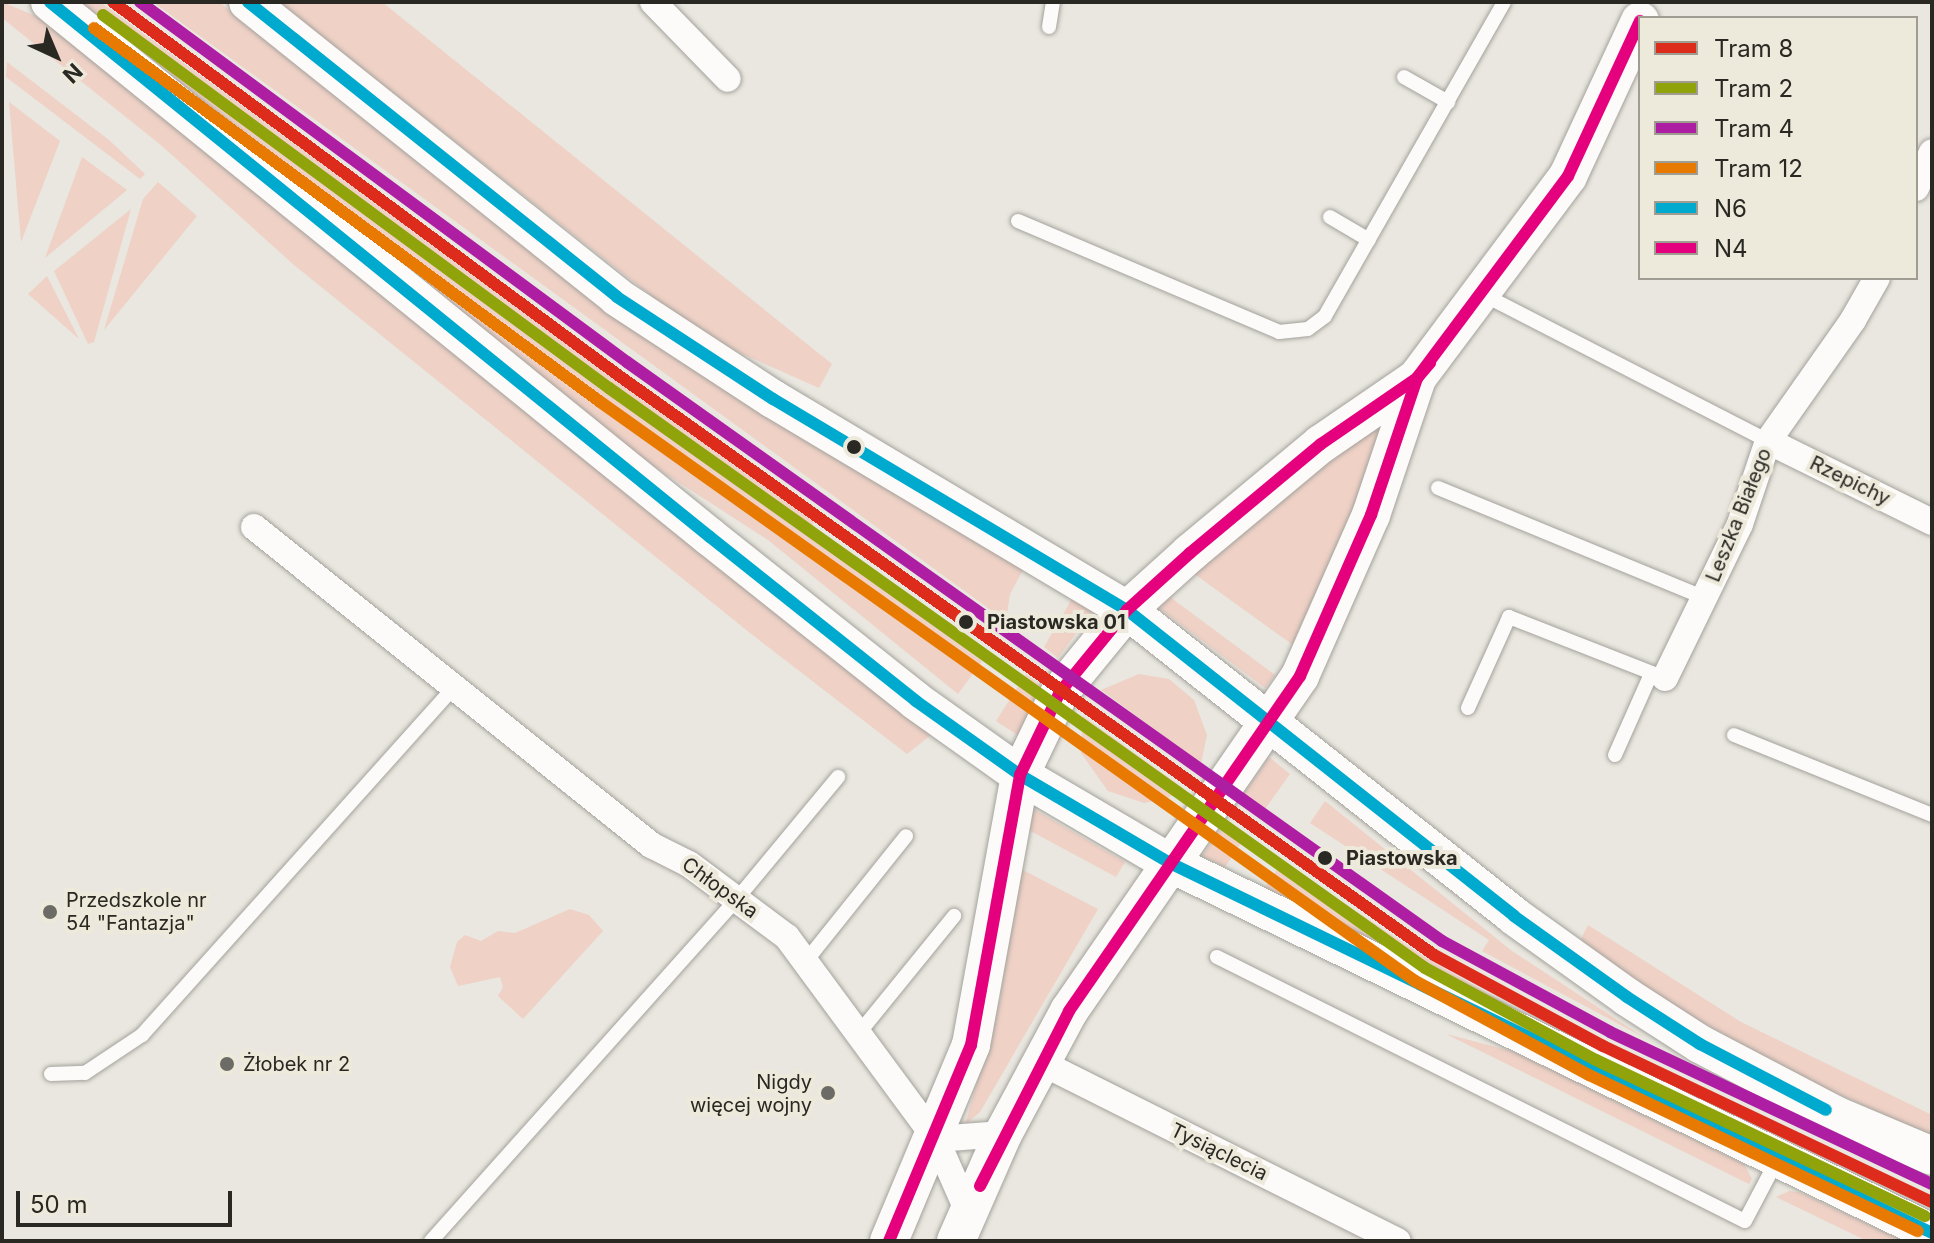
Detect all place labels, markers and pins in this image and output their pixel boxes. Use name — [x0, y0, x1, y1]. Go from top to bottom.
unlabelled marker — [846, 439, 862, 455]
marker: Piastowska 01 — [952, 608, 980, 636]
place label: Piastowska 01 — [987, 610, 1126, 634]
marker: Piastowska — [1311, 844, 1339, 872]
place label: Piastowska — [1346, 846, 1458, 870]
place label: Przedszkole nr 54 "Fantazja" — [66, 888, 207, 935]
marker: Przedszkole nr 54 "Fantazja" — [41, 903, 59, 921]
place label: Żłobek nr 2 — [243, 1052, 350, 1076]
marker: Żłobek nr 2 — [218, 1055, 236, 1073]
place label: Nigdy więcej wojny — [690, 1070, 812, 1117]
marker: Nigdy więcej wojny — [819, 1084, 837, 1102]

